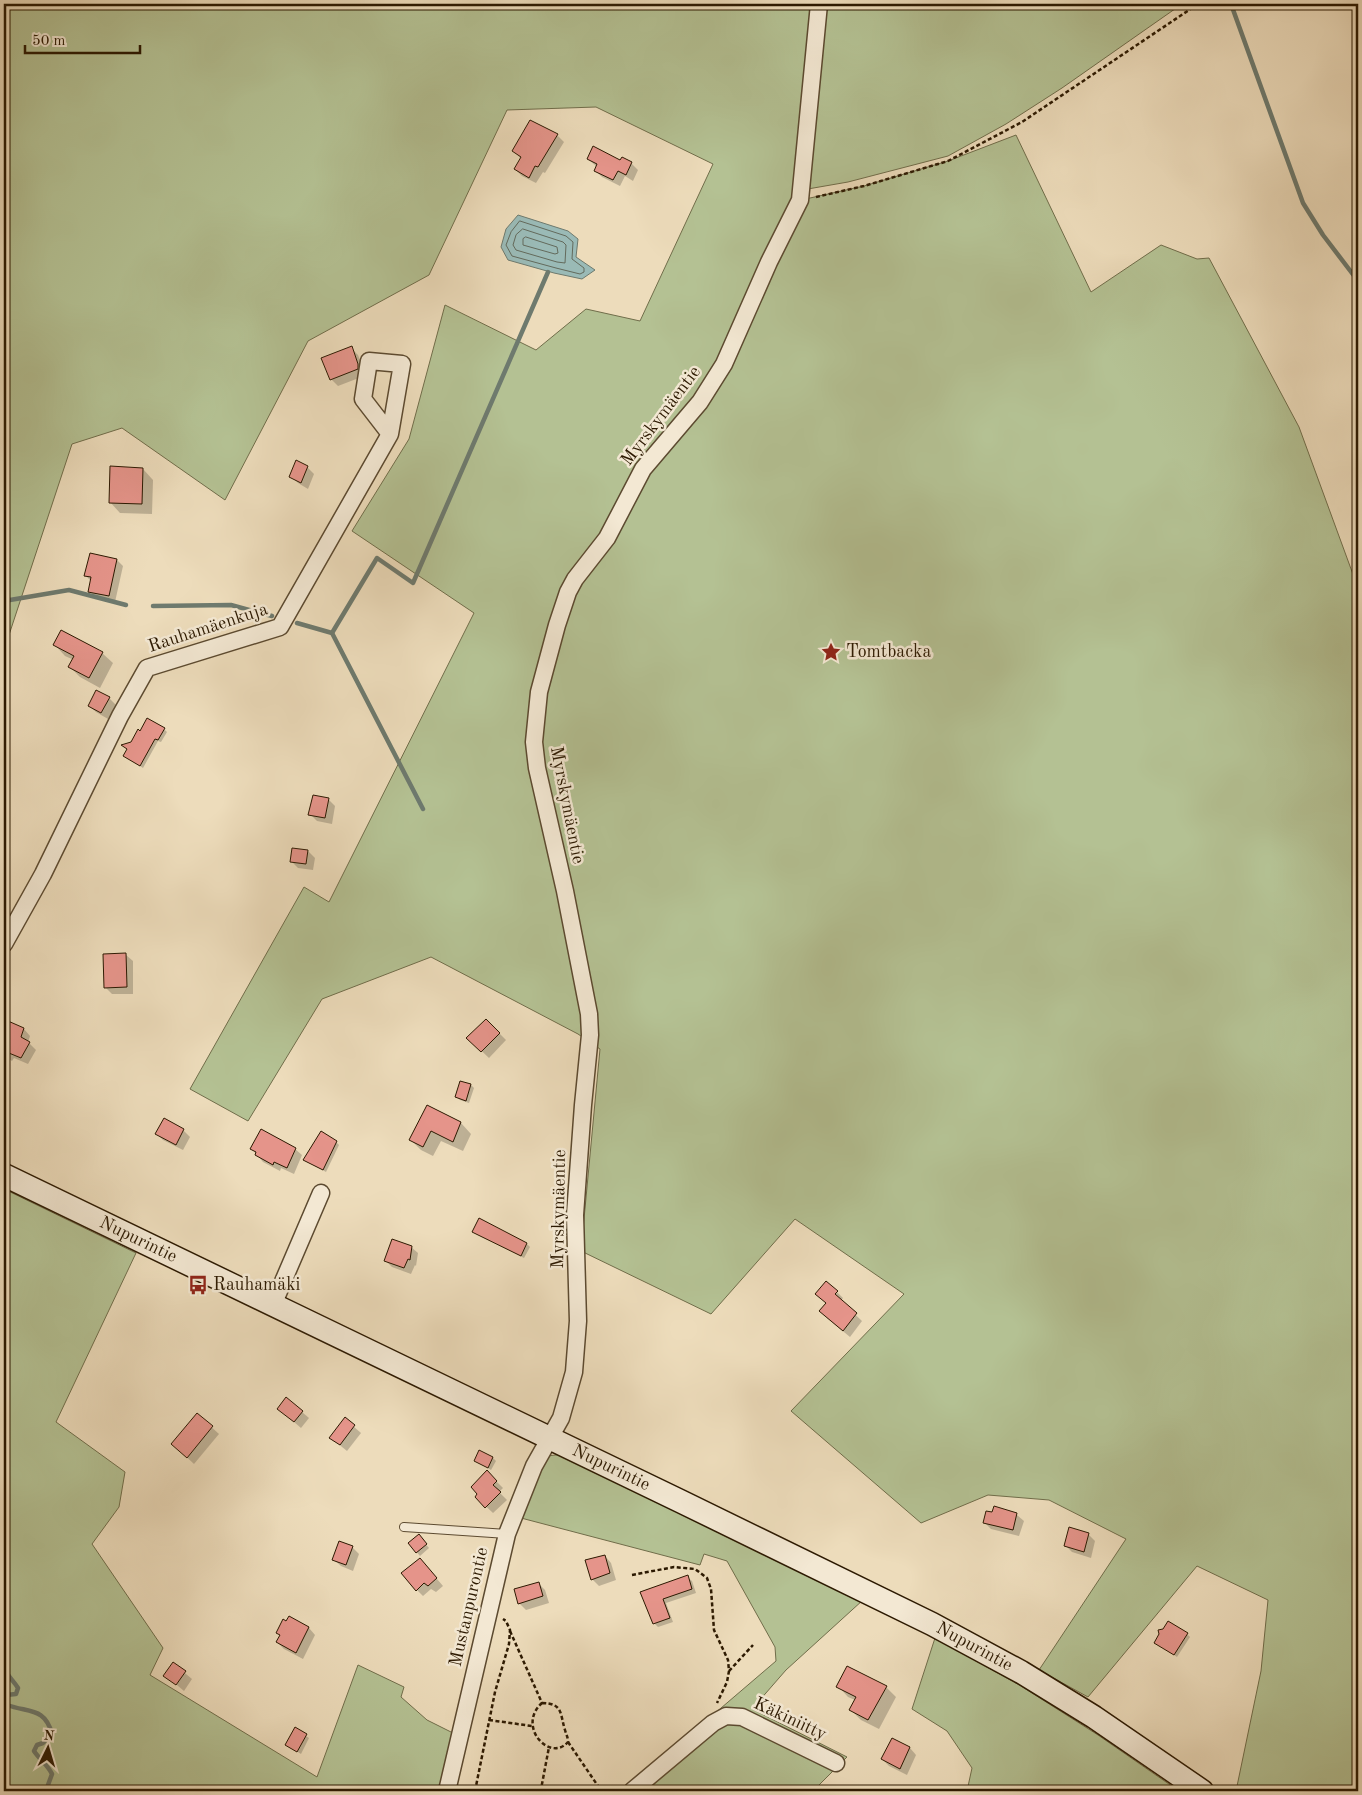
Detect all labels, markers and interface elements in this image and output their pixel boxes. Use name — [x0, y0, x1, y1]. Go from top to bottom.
scale bar — [25, 22, 140, 54]
text: 50 m — [32, 34, 66, 49]
street label: Myrskymäentie — [618, 363, 704, 469]
street label: Rauhamäenkuja — [146, 600, 270, 656]
place icon: Tomtbacka — [820, 641, 842, 663]
place label: Tomtbacka — [846, 643, 931, 661]
street label: Myrskymäentie — [547, 745, 587, 865]
street label: Myrskymäentie — [549, 1149, 569, 1269]
street label: Nupurintie — [97, 1213, 180, 1266]
bus stop icon: Rauhamäki — [187, 1274, 209, 1296]
place label: Rauhamäki — [213, 1276, 301, 1294]
street label: Nupurintie — [569, 1441, 653, 1494]
street label: Mustanpurontie — [447, 1546, 491, 1668]
street label: Nupurintie — [933, 1619, 1016, 1675]
street label: Käkiniitty — [751, 1694, 830, 1744]
north arrow — [22, 1722, 72, 1772]
text: N — [43, 1729, 55, 1744]

